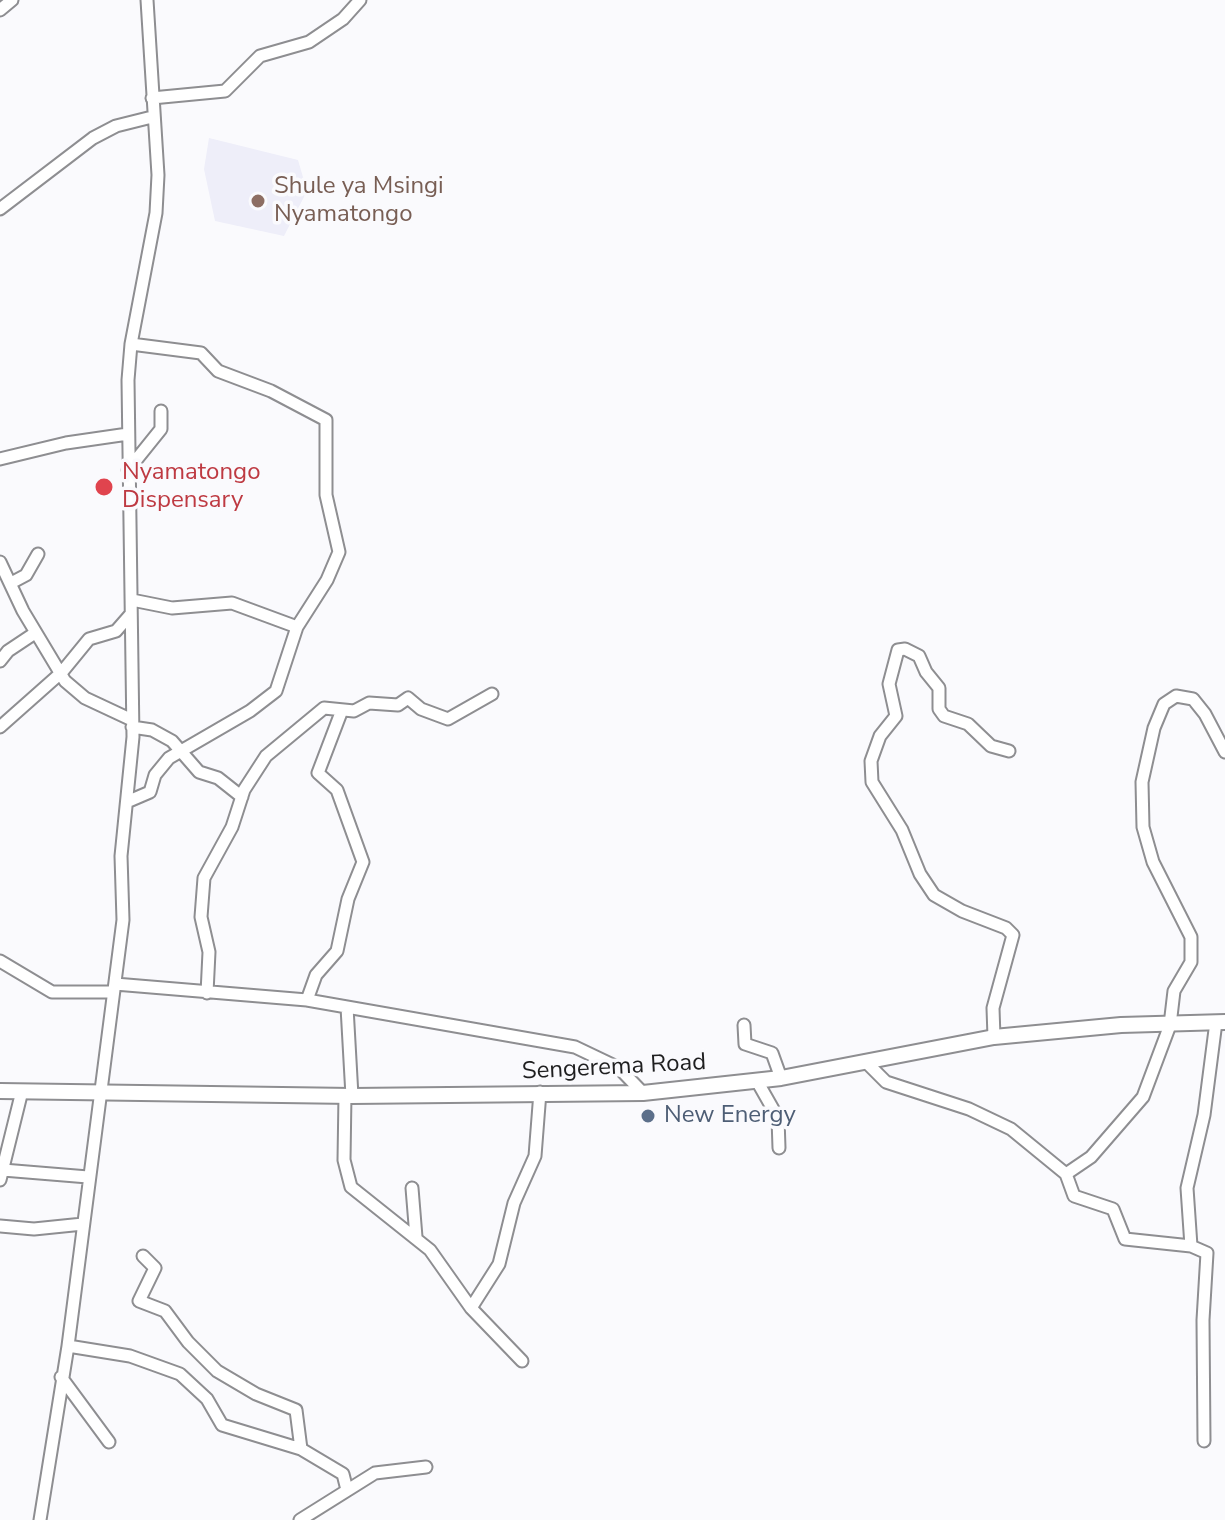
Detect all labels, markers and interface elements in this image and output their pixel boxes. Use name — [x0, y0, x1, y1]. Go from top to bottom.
place label: Shule ya Msingi Nyamatongo — [274, 173, 444, 229]
marker: Shule ya Msingi Nyamatongo — [249, 192, 267, 210]
place label: Nyamatongo Dispensary — [122, 459, 261, 515]
marker: Nyamatongo Dispensary — [93, 476, 115, 498]
street label: Sengerema Road — [521, 1049, 707, 1087]
place label: New Energy — [664, 1102, 796, 1130]
marker: New Energy — [639, 1107, 657, 1125]

